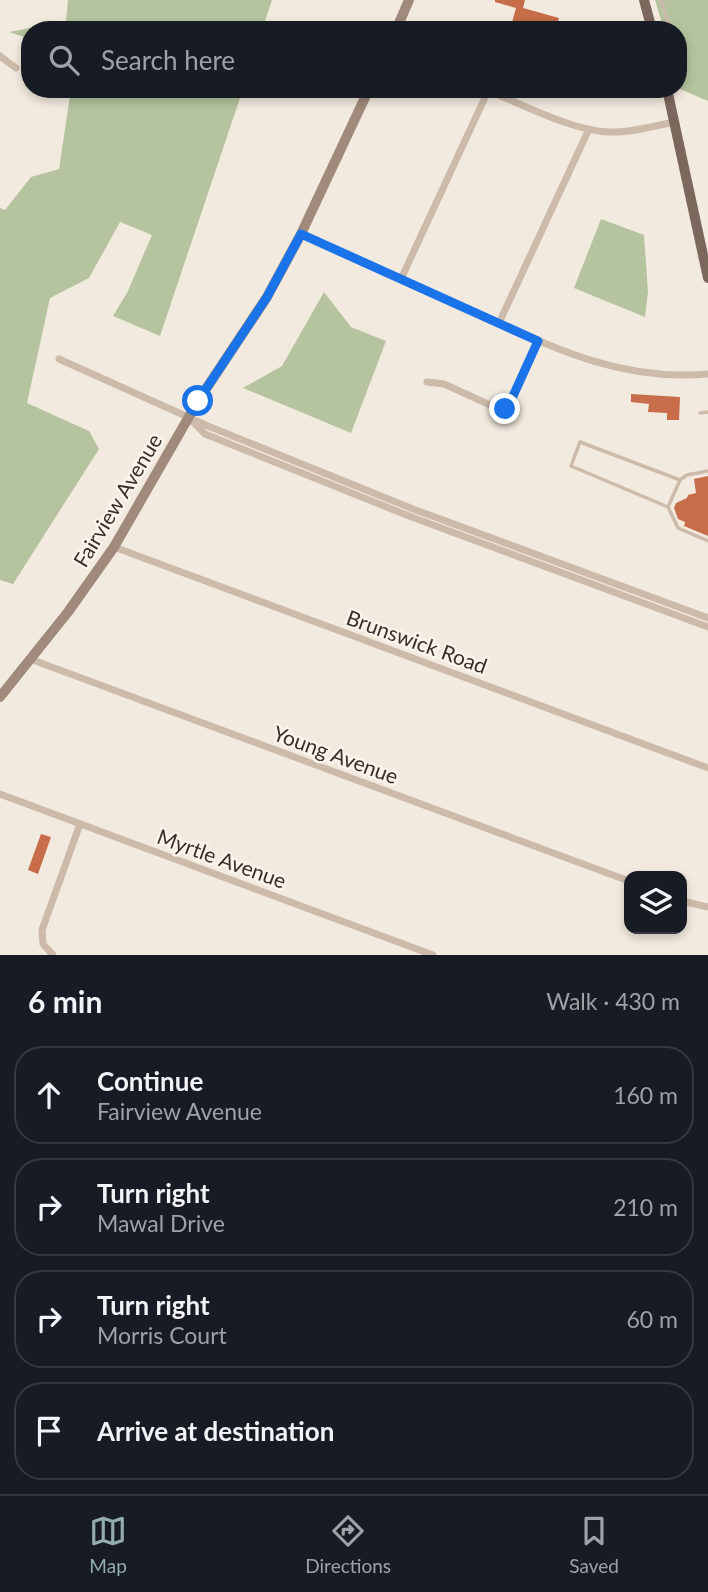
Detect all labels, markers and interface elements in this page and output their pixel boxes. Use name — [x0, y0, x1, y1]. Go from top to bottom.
search box — [21, 21, 687, 98]
icon: search — [45, 41, 83, 79]
text: Search here — [101, 44, 235, 76]
route start — [182, 385, 213, 416]
route end — [489, 393, 520, 424]
street label: Fairview Avenue — [67, 429, 167, 571]
street label: Brunswick Road — [343, 604, 491, 678]
street label: Young Avenue — [270, 720, 402, 788]
street label: Myrtle Avenue — [154, 823, 290, 893]
map controls — [624, 871, 687, 934]
button: layers — [624, 871, 687, 934]
text: 6 min — [28, 983, 102, 1019]
text: Walk · 430 m — [546, 987, 680, 1015]
text: Continue — [97, 1065, 203, 1097]
icon: ahead — [30, 1076, 68, 1114]
text: 160 m — [613, 1081, 678, 1109]
text: Fairview Avenue — [97, 1097, 262, 1125]
text: Turn right — [97, 1177, 210, 1209]
icon: right — [30, 1188, 68, 1226]
text: 210 m — [613, 1193, 678, 1221]
text: Mawal Drive — [97, 1209, 225, 1237]
text: Turn right — [97, 1289, 210, 1321]
icon: right — [30, 1300, 68, 1338]
text: 60 m — [627, 1305, 678, 1333]
text: Morris Court — [97, 1321, 227, 1349]
icon: arrive — [30, 1412, 68, 1450]
text: Arrive at destination — [97, 1415, 334, 1447]
tab: Map — [89, 1512, 127, 1577]
tab: Directions — [305, 1512, 391, 1577]
tab: Saved — [569, 1512, 619, 1577]

